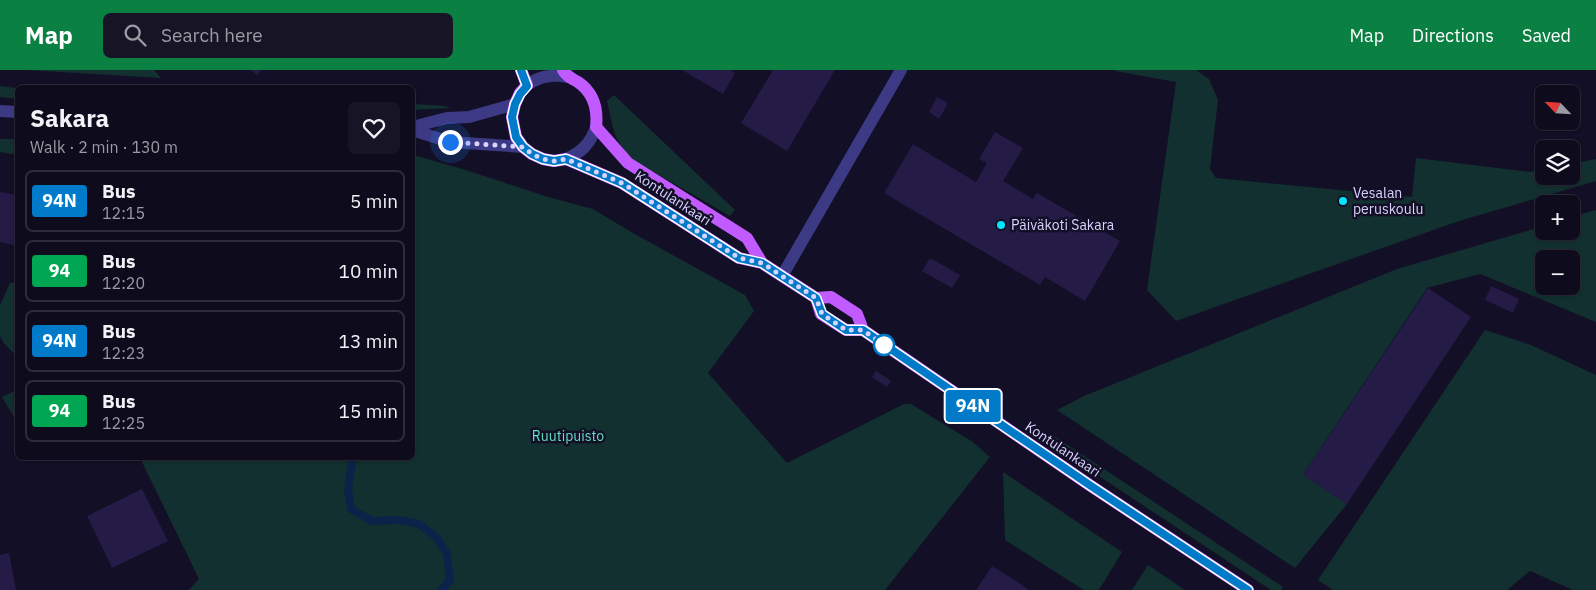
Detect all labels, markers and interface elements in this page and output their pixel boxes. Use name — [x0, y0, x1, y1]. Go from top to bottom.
search box — [103, 13, 453, 58]
text: Map — [25, 19, 73, 51]
icon: search — [121, 21, 149, 49]
text: Search here — [161, 23, 263, 47]
text: Map — [1349, 24, 1384, 47]
text: Directions — [1412, 24, 1494, 47]
text: Saved — [1522, 24, 1571, 47]
north arrow — [1535, 85, 1580, 130]
map controls — [1535, 85, 1580, 295]
text: Sakara — [30, 102, 109, 134]
button: heart — [348, 102, 400, 154]
your location — [438, 130, 463, 155]
text: Walk · 2 min · 130 m — [30, 137, 178, 157]
button: layers — [1535, 140, 1580, 185]
street label: Kontulankaari — [631, 167, 715, 229]
text: Bus — [102, 179, 136, 203]
place label: Vesalan peruskoulu — [1353, 184, 1423, 218]
text: 94N — [42, 189, 77, 212]
text: 5 min — [350, 189, 398, 213]
marker: Vesalan peruskoulu — [1337, 195, 1349, 207]
button: + — [1535, 195, 1580, 240]
text: 12:15 — [102, 203, 145, 223]
place label: Päiväkoti Sakara — [1011, 216, 1115, 234]
marker: Päiväkoti Sakara — [995, 219, 1007, 231]
text: Bus — [102, 249, 136, 273]
button: − — [1535, 250, 1580, 295]
text: 94 — [49, 259, 70, 282]
text: 10 min — [339, 259, 398, 283]
text: 12:20 — [102, 273, 145, 293]
text: Bus — [102, 319, 136, 343]
text: 94N — [42, 329, 77, 352]
text: 13 min — [339, 329, 398, 353]
unlabelled marker — [873, 334, 895, 356]
text: 12:23 — [102, 343, 145, 363]
text: Bus — [102, 389, 136, 413]
line badge: 94N — [944, 390, 1002, 422]
text: 94N — [956, 394, 990, 417]
text: 94 — [49, 399, 70, 422]
text: 15 min — [339, 399, 398, 423]
text: 12:25 — [102, 413, 145, 433]
street label: Kontulankaari — [1022, 417, 1104, 481]
park label: Ruutipuisto — [532, 427, 604, 445]

